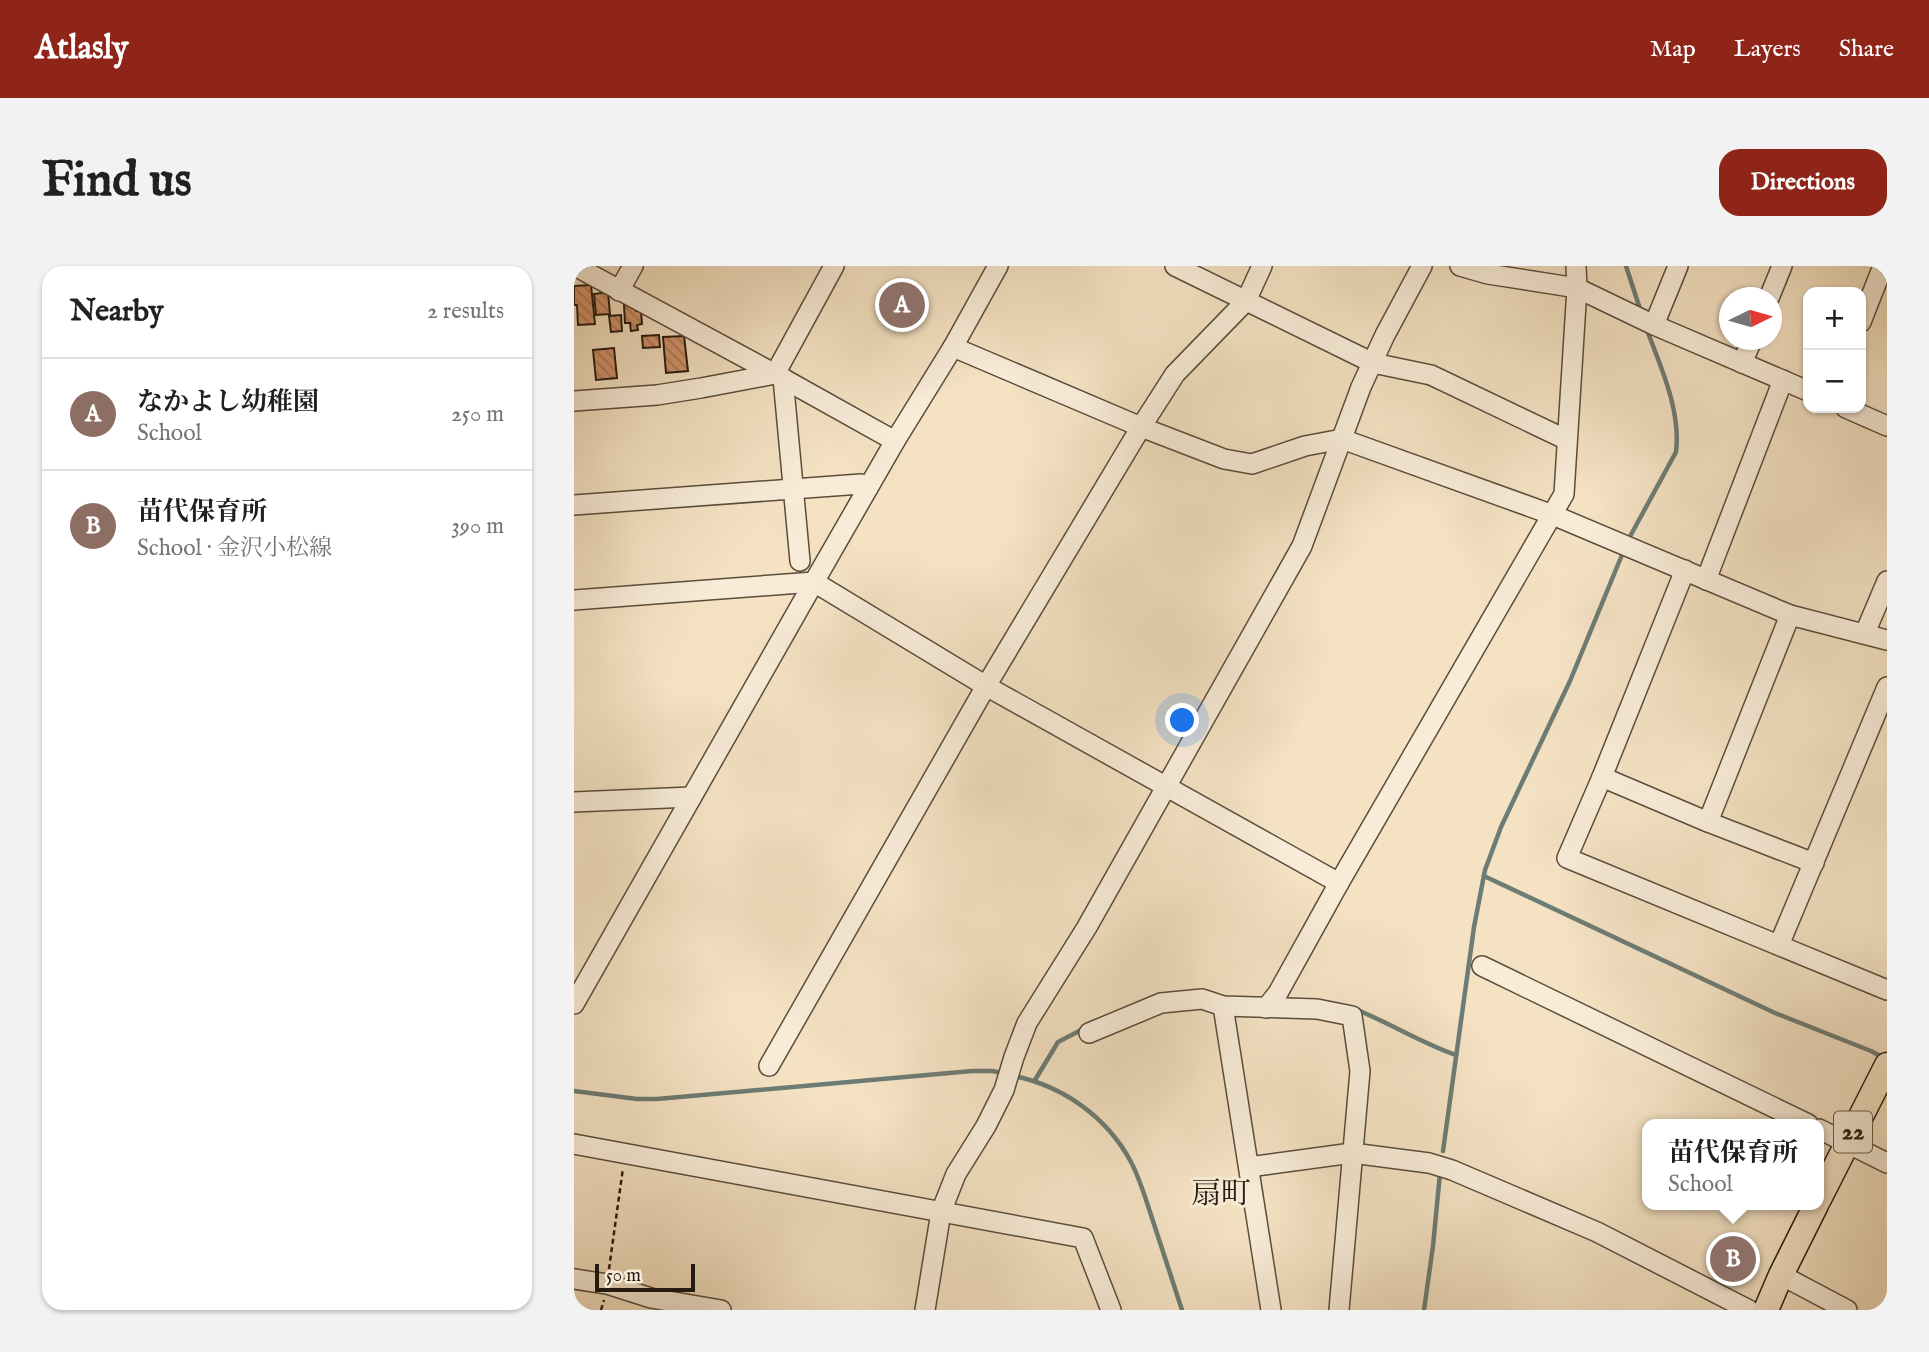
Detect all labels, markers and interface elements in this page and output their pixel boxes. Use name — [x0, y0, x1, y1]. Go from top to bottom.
text: Atlasly — [35, 28, 128, 70]
text: Map — [1650, 34, 1696, 65]
text: Layers — [1734, 34, 1801, 65]
text: Share — [1839, 34, 1894, 65]
button: Directions — [1719, 149, 1887, 216]
text: Find us — [42, 151, 192, 213]
pin: A — [879, 279, 925, 331]
north arrow — [1719, 287, 1782, 350]
map controls — [1803, 287, 1866, 413]
button: + — [1803, 287, 1866, 350]
text: Nearby — [70, 293, 163, 331]
text: 2 results — [427, 297, 504, 326]
button: − — [1803, 350, 1866, 413]
text: なかよし幼稚園 — [137, 386, 319, 419]
text: A — [85, 400, 101, 429]
text: 250 m — [451, 400, 504, 429]
text: School — [137, 419, 202, 448]
text: 苗代保育所 — [137, 496, 267, 529]
text: B — [85, 512, 101, 541]
text: 390 m — [451, 512, 504, 541]
text: School · 金沢小松線 — [137, 534, 332, 563]
your location — [1165, 703, 1199, 737]
road number: 22 — [1834, 1112, 1872, 1152]
popup — [1642, 1119, 1824, 1210]
text: 苗代保育所 — [1668, 1137, 1798, 1170]
text: School — [1668, 1170, 1733, 1199]
district label: 扇町 — [1191, 1176, 1251, 1214]
pin: B — [1710, 1233, 1756, 1285]
scale bar — [595, 1261, 695, 1293]
text: 50 m — [606, 1264, 641, 1288]

